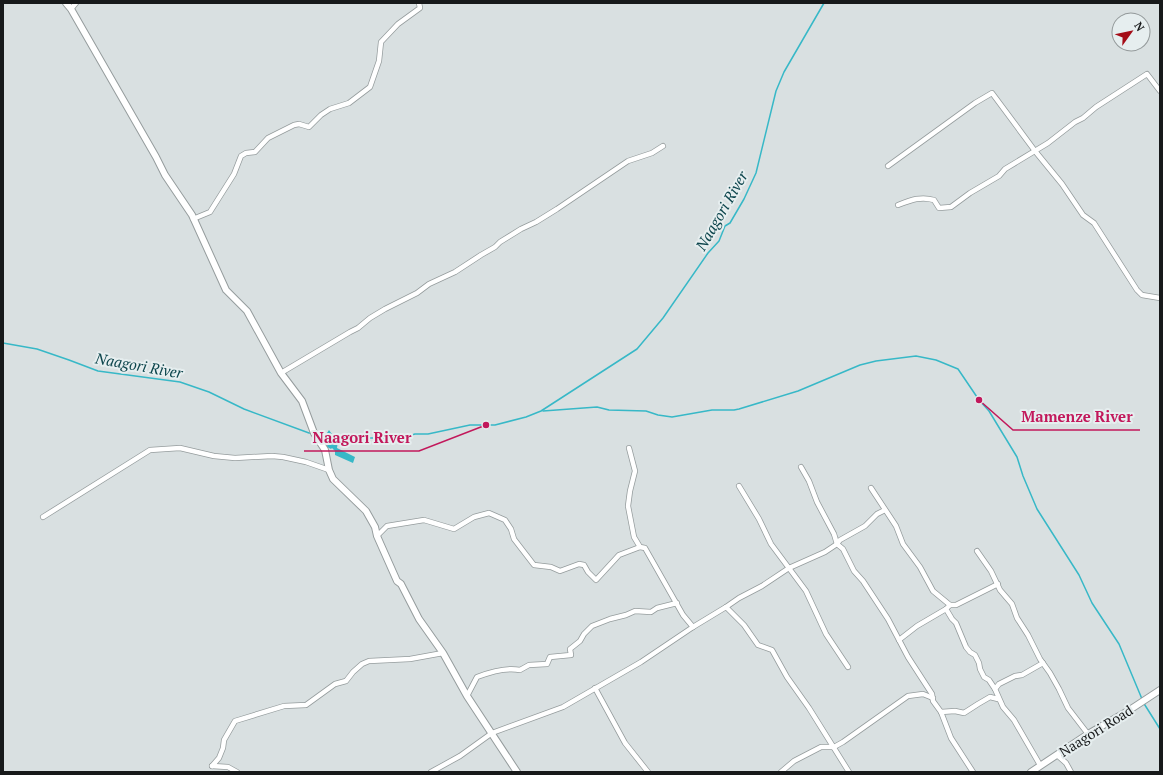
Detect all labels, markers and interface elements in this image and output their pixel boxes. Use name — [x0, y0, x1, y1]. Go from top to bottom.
north arrow — [1111, 12, 1151, 52]
text: N — [1131, 19, 1148, 34]
water label: Naagori River — [690, 166, 752, 255]
water label: Naagori River — [93, 347, 185, 383]
callout: Mamenze River — [1013, 403, 1140, 430]
text: Mamenze River — [1021, 406, 1133, 426]
callout: Naagori River — [304, 424, 419, 451]
text: Naagori River — [313, 427, 412, 447]
street label: Naagori Road — [1055, 700, 1136, 761]

